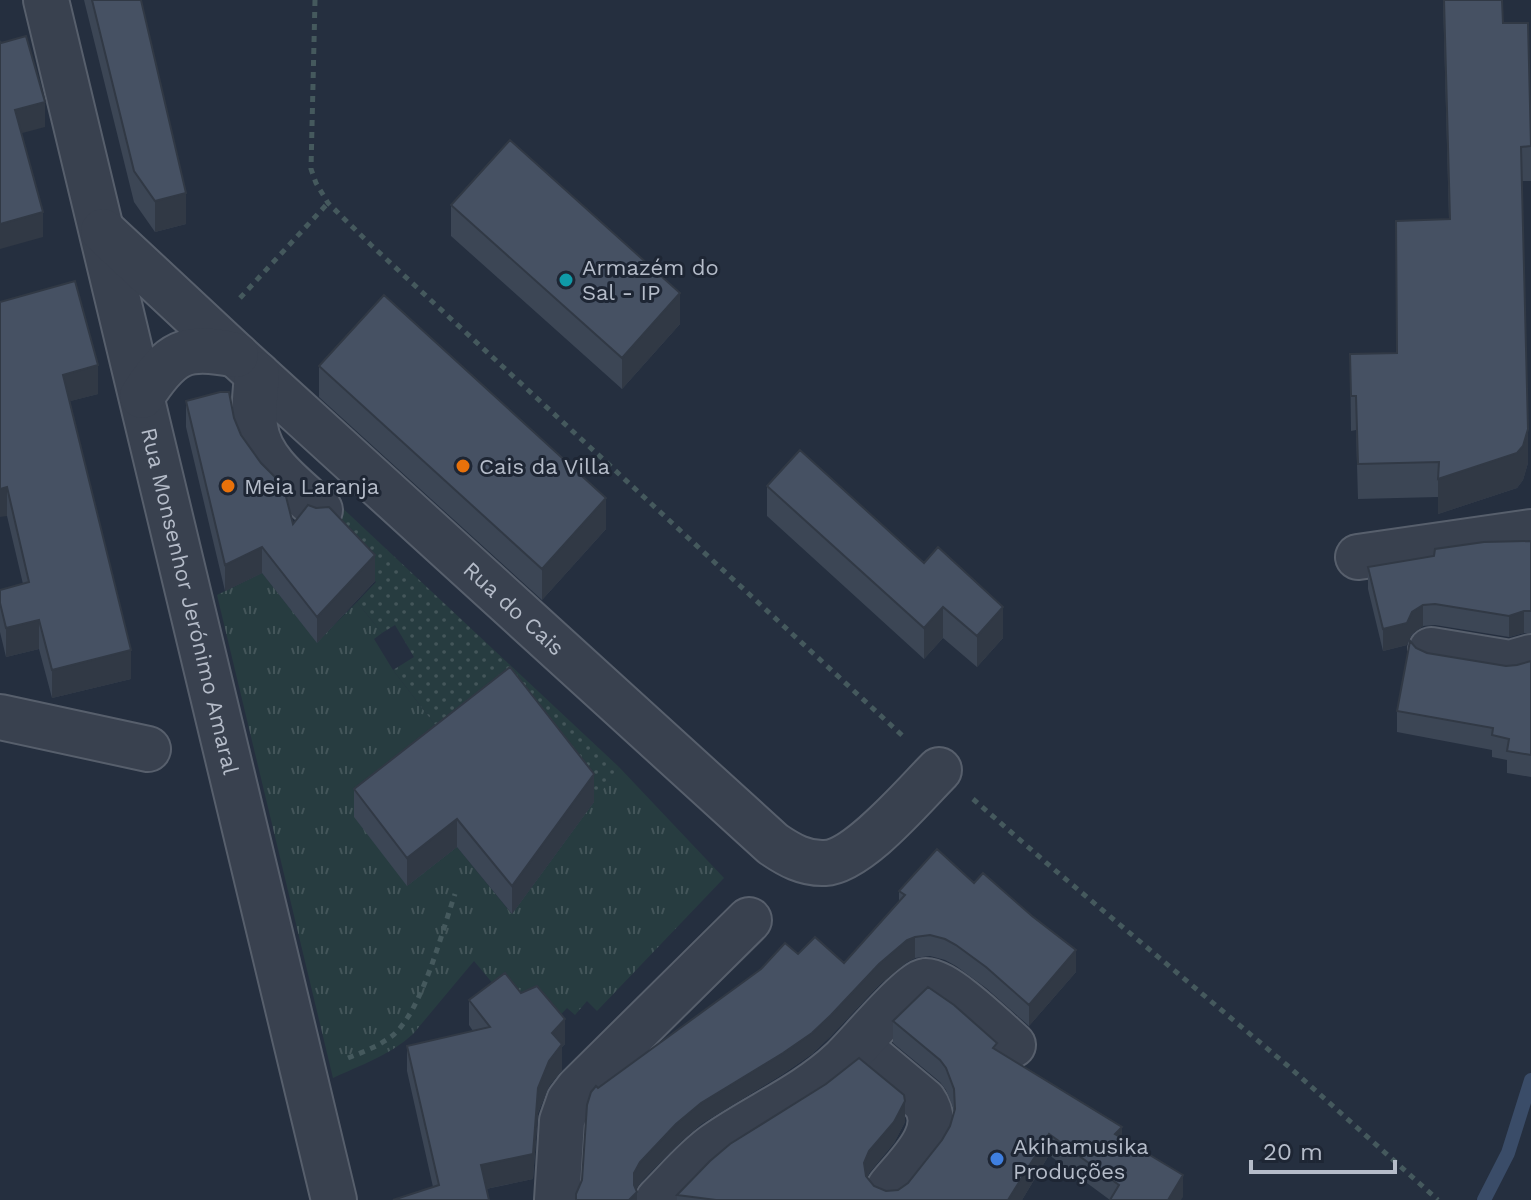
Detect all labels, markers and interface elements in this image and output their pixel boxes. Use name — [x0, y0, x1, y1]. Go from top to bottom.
place label: Armazém do Sal - IP — [582, 255, 719, 305]
marker: Armazém do Sal - IP — [557, 271, 575, 289]
street label: Rua Monsenhor Jerónimo Amaral — [136, 425, 243, 777]
place label: Cais da Villa — [479, 454, 610, 479]
marker: Cais da Villa — [454, 457, 472, 475]
place label: Meia Laranja — [244, 474, 379, 499]
marker: Meia Laranja — [219, 477, 237, 495]
street label: Rua do Cais — [458, 557, 569, 661]
scale bar — [1251, 1124, 1395, 1174]
place label: Akihamusika Produções — [1013, 1134, 1149, 1184]
text: 20 m — [1263, 1138, 1323, 1166]
marker: Akihamusika Produções — [988, 1150, 1006, 1168]

